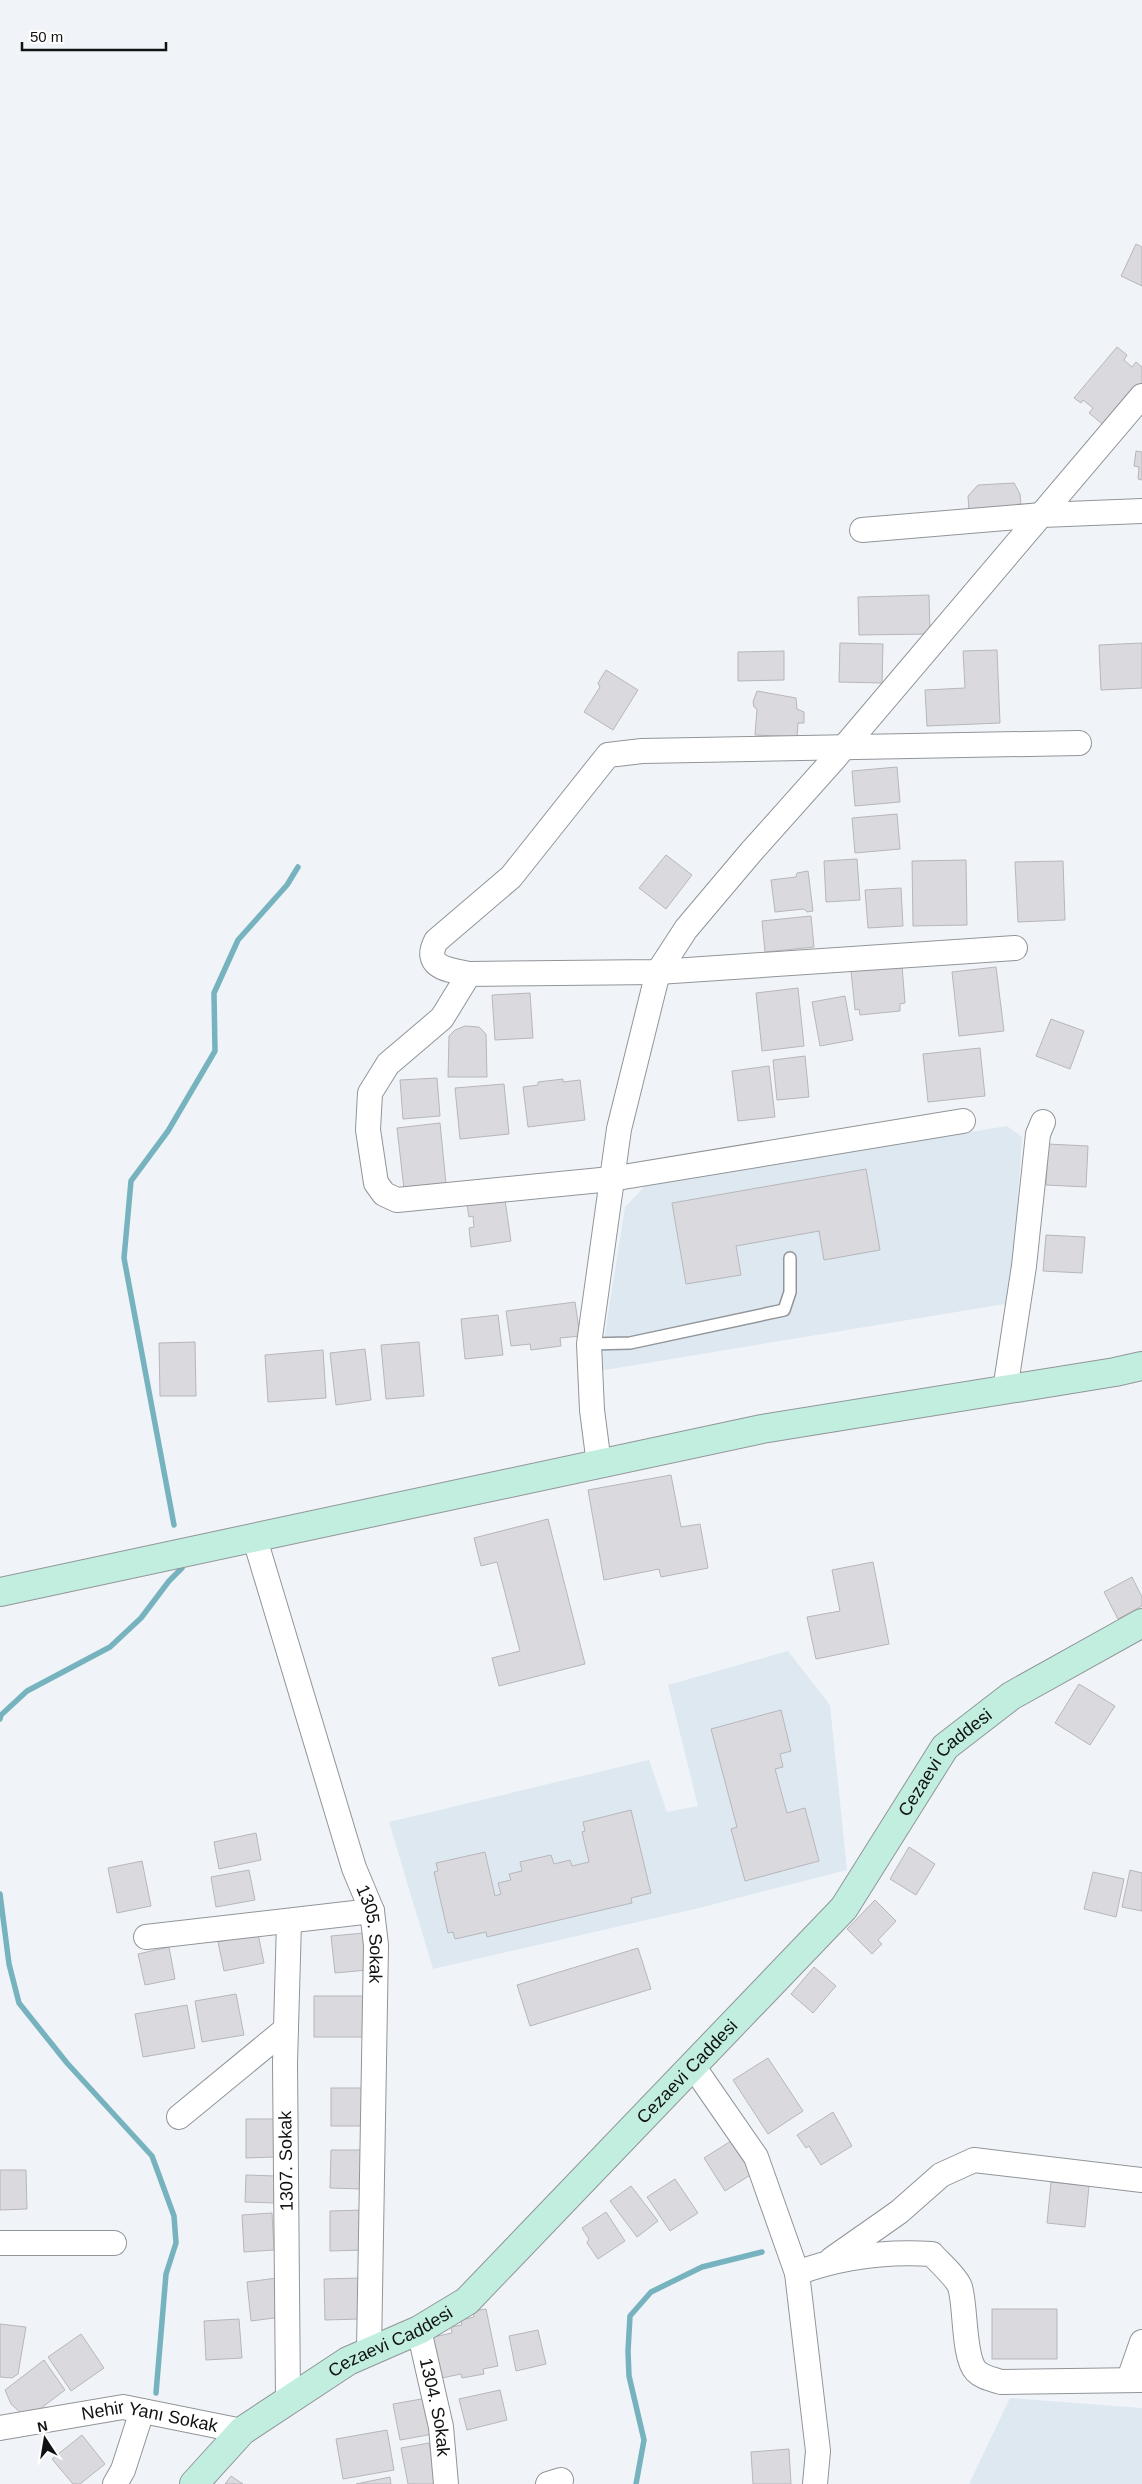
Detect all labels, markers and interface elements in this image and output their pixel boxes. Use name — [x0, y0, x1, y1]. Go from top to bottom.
scale bar — [22, 20, 166, 52]
text: 50 m — [30, 28, 63, 45]
street label: Cezaevi Caddesi — [894, 1705, 996, 1820]
street label: 1305. Sokak — [352, 1882, 386, 1985]
street label: Cezaevi Caddesi — [633, 2016, 741, 2128]
street label: 1307. Sokak — [275, 2110, 297, 2211]
street label: Cezaevi Caddesi — [324, 2302, 456, 2381]
street label: 1304. Sokak — [416, 2356, 454, 2458]
street label: Nehir Yanı Sokak — [80, 2397, 221, 2436]
north arrow — [20, 2414, 70, 2464]
text: N — [36, 2417, 49, 2435]

